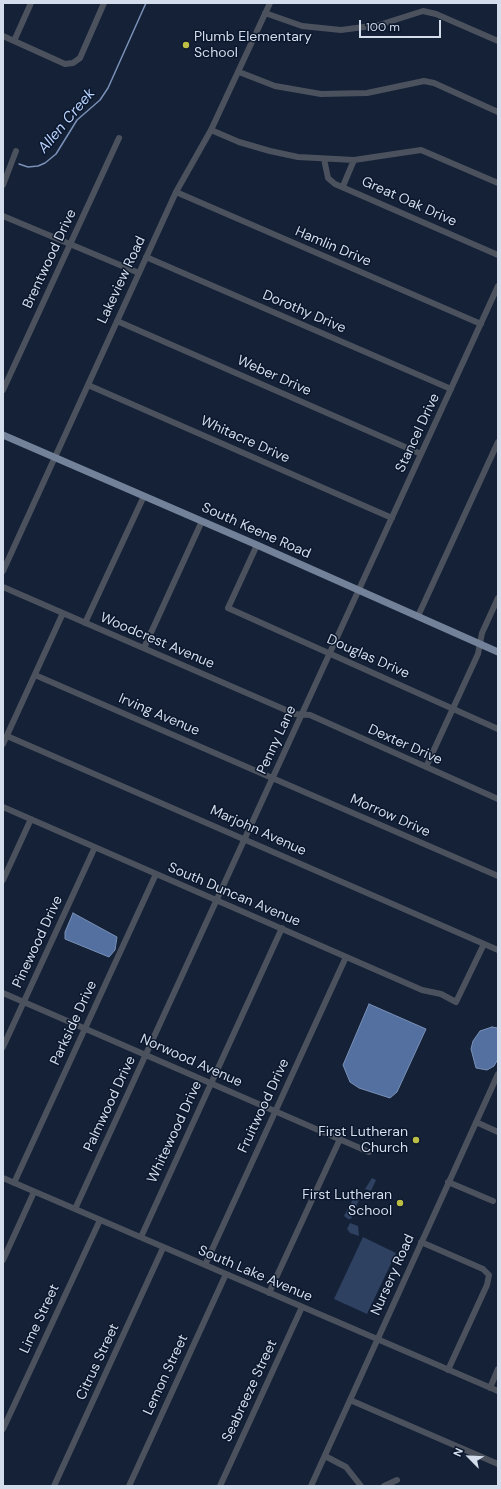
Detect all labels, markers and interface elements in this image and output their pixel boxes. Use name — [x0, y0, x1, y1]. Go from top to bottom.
scale bar — [361, 12, 443, 38]
text: 100 m — [366, 19, 400, 35]
place label: Plumb Elementary School — [194, 29, 312, 62]
marker: Plumb Elementary School — [181, 40, 191, 50]
water label: Allen Creek — [35, 85, 99, 157]
street label: Great Oak Drive — [359, 173, 459, 231]
street label: Brentwood Drive — [20, 207, 80, 311]
street label: Hamlin Drive — [292, 223, 374, 271]
street label: Lakeview Road — [94, 234, 150, 326]
street label: Dorothy Drive — [260, 287, 348, 337]
street label: Weber Drive — [234, 352, 314, 400]
street label: Stancel Drive — [392, 391, 444, 475]
street label: Whitacre Drive — [198, 413, 292, 467]
street label: South Keene Road — [199, 499, 313, 563]
street label: Woodcrest Avenue — [97, 609, 217, 673]
street label: Douglas Drive — [324, 631, 412, 683]
street label: Irving Avenue — [116, 690, 202, 740]
street label: Penny Lane — [254, 703, 300, 777]
street label: Dexter Drive — [365, 721, 445, 769]
street label: Morrow Drive — [347, 791, 433, 841]
street label: Marjohn Avenue — [207, 802, 309, 860]
street label: South Duncan Avenue — [165, 859, 303, 931]
street label: Pinewood Drive — [9, 893, 67, 991]
street label: Parkside Drive — [47, 978, 101, 1068]
street label: Norwood Avenue — [137, 1031, 245, 1091]
street label: Palmwood Drive — [80, 1053, 140, 1155]
street label: Fruitwood Drive — [235, 1056, 293, 1156]
street label: Whitewood Drive — [144, 1078, 206, 1186]
place label: First Lutheran Church — [318, 1124, 408, 1156]
marker: First Lutheran Church — [411, 1135, 421, 1145]
place label: First Lutheran School — [302, 1187, 392, 1220]
marker: First Lutheran School — [395, 1198, 405, 1208]
street label: Nursery Road — [368, 1232, 418, 1318]
street label: South Lake Avenue — [195, 1242, 315, 1306]
street label: Lime Street — [17, 1282, 63, 1356]
street label: Citrus Street — [73, 1321, 123, 1403]
street label: Lemon Street — [140, 1332, 192, 1418]
street label: Seabreeze Street — [219, 1337, 281, 1445]
north arrow — [449, 1437, 489, 1477]
text: N — [450, 1446, 466, 1459]

